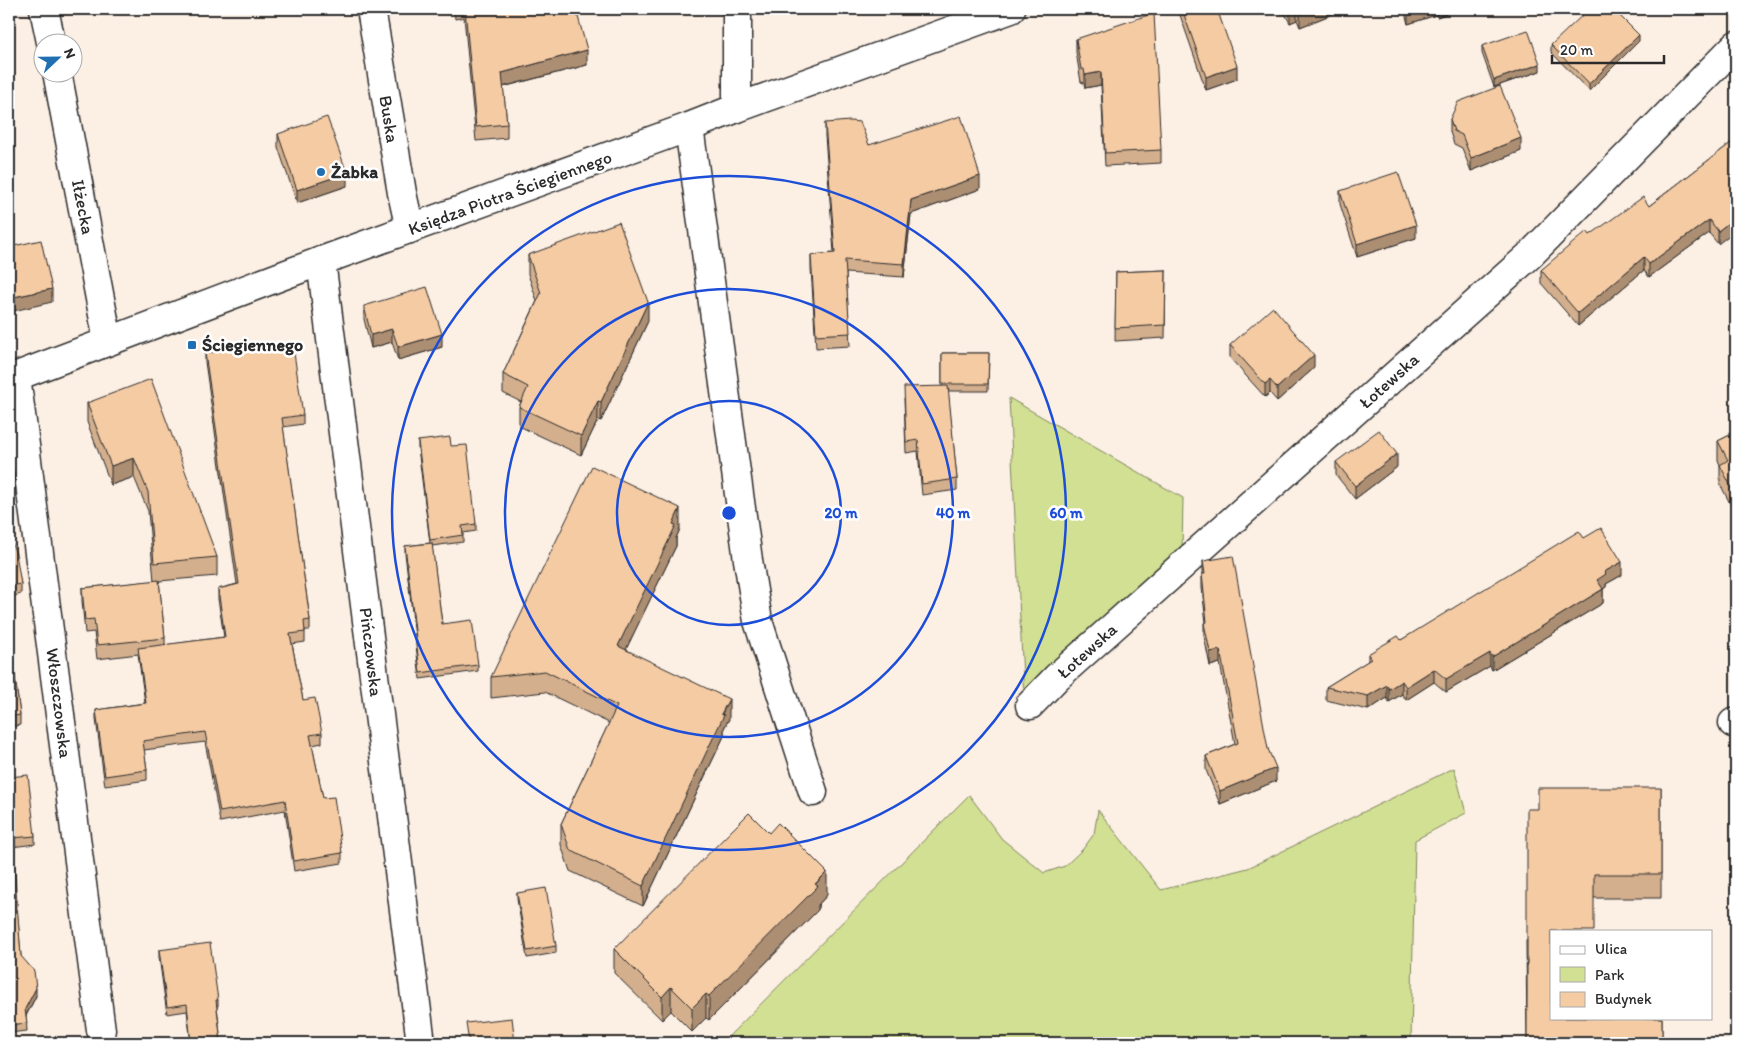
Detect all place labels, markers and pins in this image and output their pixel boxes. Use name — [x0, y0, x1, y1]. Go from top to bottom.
place label: Żabka — [331, 161, 378, 183]
marker: Żabka — [315, 166, 327, 178]
place label: Ściegiennego — [202, 334, 303, 356]
marker: Ściegiennego — [186, 339, 198, 351]
centre of rings — [720, 504, 738, 522]

